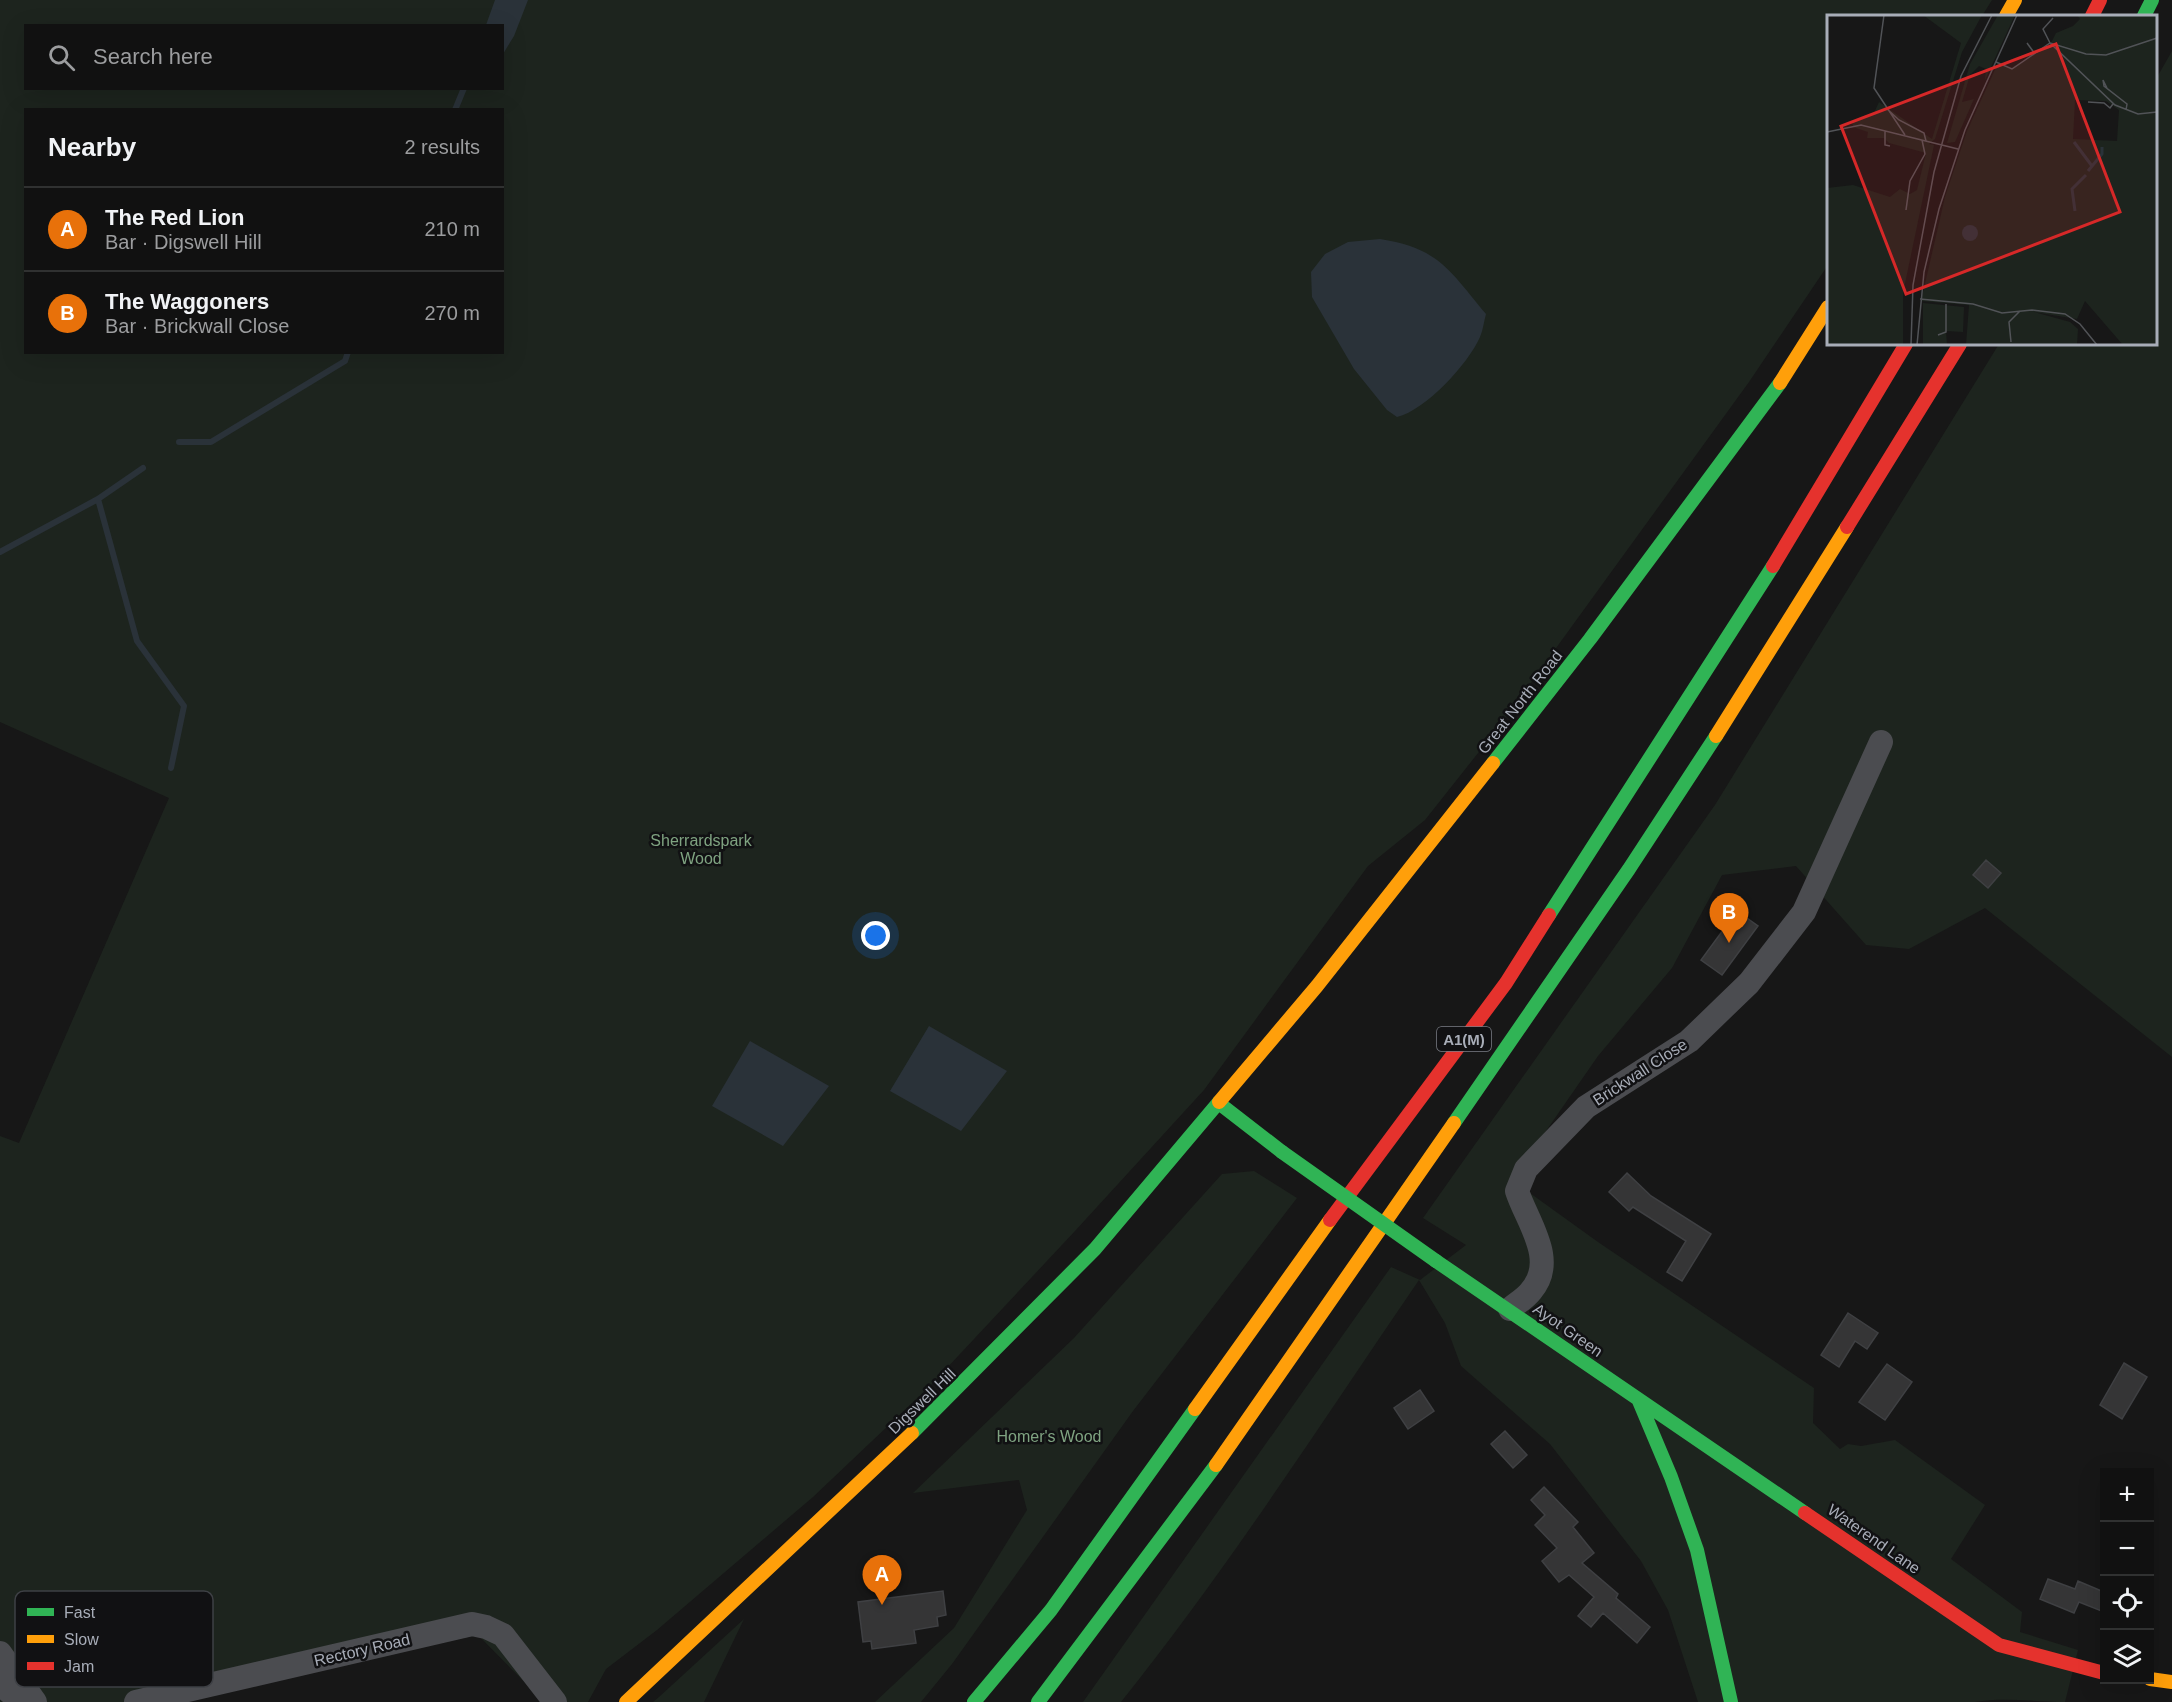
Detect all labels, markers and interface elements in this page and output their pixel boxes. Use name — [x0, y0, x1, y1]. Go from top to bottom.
inset map — [1827, 15, 2157, 345]
search box — [24, 24, 504, 90]
icon: search — [45, 41, 78, 74]
text: Search here — [93, 44, 213, 69]
text: Nearby — [48, 132, 136, 162]
text: 2 results — [404, 136, 480, 158]
text: The Red Lion — [105, 205, 244, 230]
text: A — [60, 218, 75, 240]
text: 210 m — [424, 218, 480, 240]
text: Bar · Digswell Hill — [105, 231, 262, 253]
text: The Waggoners — [105, 289, 269, 314]
text: B — [60, 302, 75, 324]
text: 270 m — [424, 302, 480, 324]
text: Bar · Brickwall Close — [105, 315, 289, 337]
street label: Great North Road — [1474, 647, 1566, 757]
park label: Sherrardspark Wood — [650, 832, 753, 867]
pin: B — [1710, 894, 1748, 943]
your location — [861, 921, 890, 950]
road number: A1(M) — [1437, 1027, 1491, 1051]
street label: Brickwall Close — [1590, 1035, 1690, 1109]
street label: Ayot Green — [1530, 1300, 1606, 1360]
street label: Digswell Hill — [885, 1365, 959, 1437]
park label: Homer's Wood — [996, 1428, 1102, 1445]
map controls — [2100, 1468, 2154, 1684]
button: + — [2100, 1468, 2154, 1522]
street label: Waterend Lane — [1825, 1501, 1924, 1577]
button: − — [2100, 1522, 2154, 1576]
pin: A — [862, 1556, 902, 1605]
button: locate — [2100, 1576, 2154, 1630]
legend — [15, 1591, 213, 1687]
text: Fast — [64, 1604, 96, 1621]
button: layers — [2100, 1630, 2154, 1684]
text: Slow — [64, 1631, 99, 1648]
street label: Rectory Road — [312, 1631, 412, 1669]
text: Jam — [64, 1658, 94, 1675]

